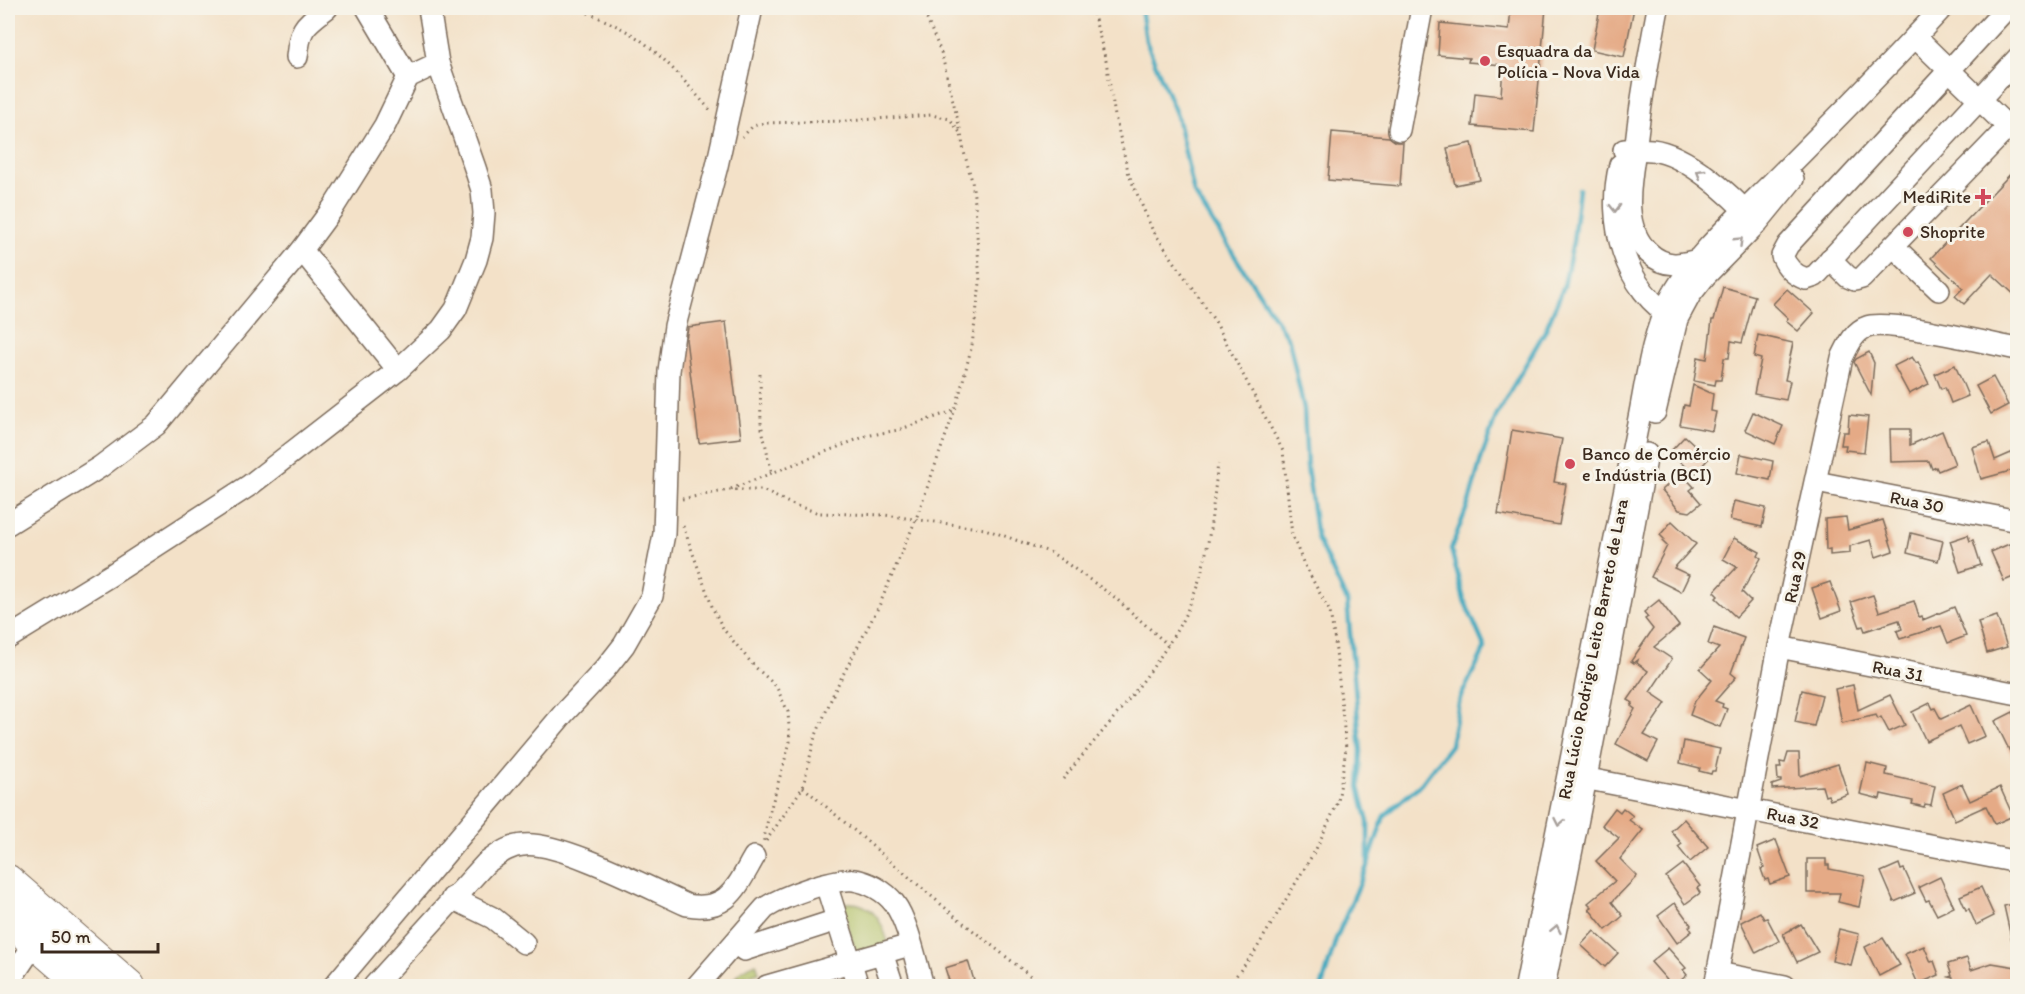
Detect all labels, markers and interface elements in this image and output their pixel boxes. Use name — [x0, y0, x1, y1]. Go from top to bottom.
place label: Esquadra da Polícia - Nova Vida — [1497, 40, 1641, 83]
marker: Esquadra da Polícia - Nova Vida — [1478, 54, 1492, 68]
one-way arrow — [1696, 168, 1706, 180]
place label: MediRite — [1903, 186, 1971, 208]
marker: MediRite — [1976, 190, 1990, 204]
one-way arrow — [1609, 203, 1621, 212]
place label: Shoprite — [1920, 221, 1985, 243]
marker: Shoprite — [1901, 225, 1915, 239]
one-way arrow — [1732, 237, 1742, 248]
place label: Banco de Comércio e Indústria (BCI) — [1582, 443, 1731, 486]
marker: Banco de Comércio e Indústria (BCI) — [1563, 457, 1577, 471]
street label: Rua 30 — [1888, 486, 1946, 518]
street label: Rua Lúcio Rodrigo Leito Barreto de Lara — [1553, 496, 1633, 801]
street label: Rua 29 — [1779, 549, 1811, 605]
street label: Rua 31 — [1870, 655, 1926, 687]
street label: Rua 32 — [1765, 802, 1822, 834]
one-way arrow — [1553, 817, 1566, 827]
scale bar — [42, 916, 158, 954]
one-way arrow — [1549, 925, 1562, 935]
text: 50 m — [51, 926, 91, 948]

